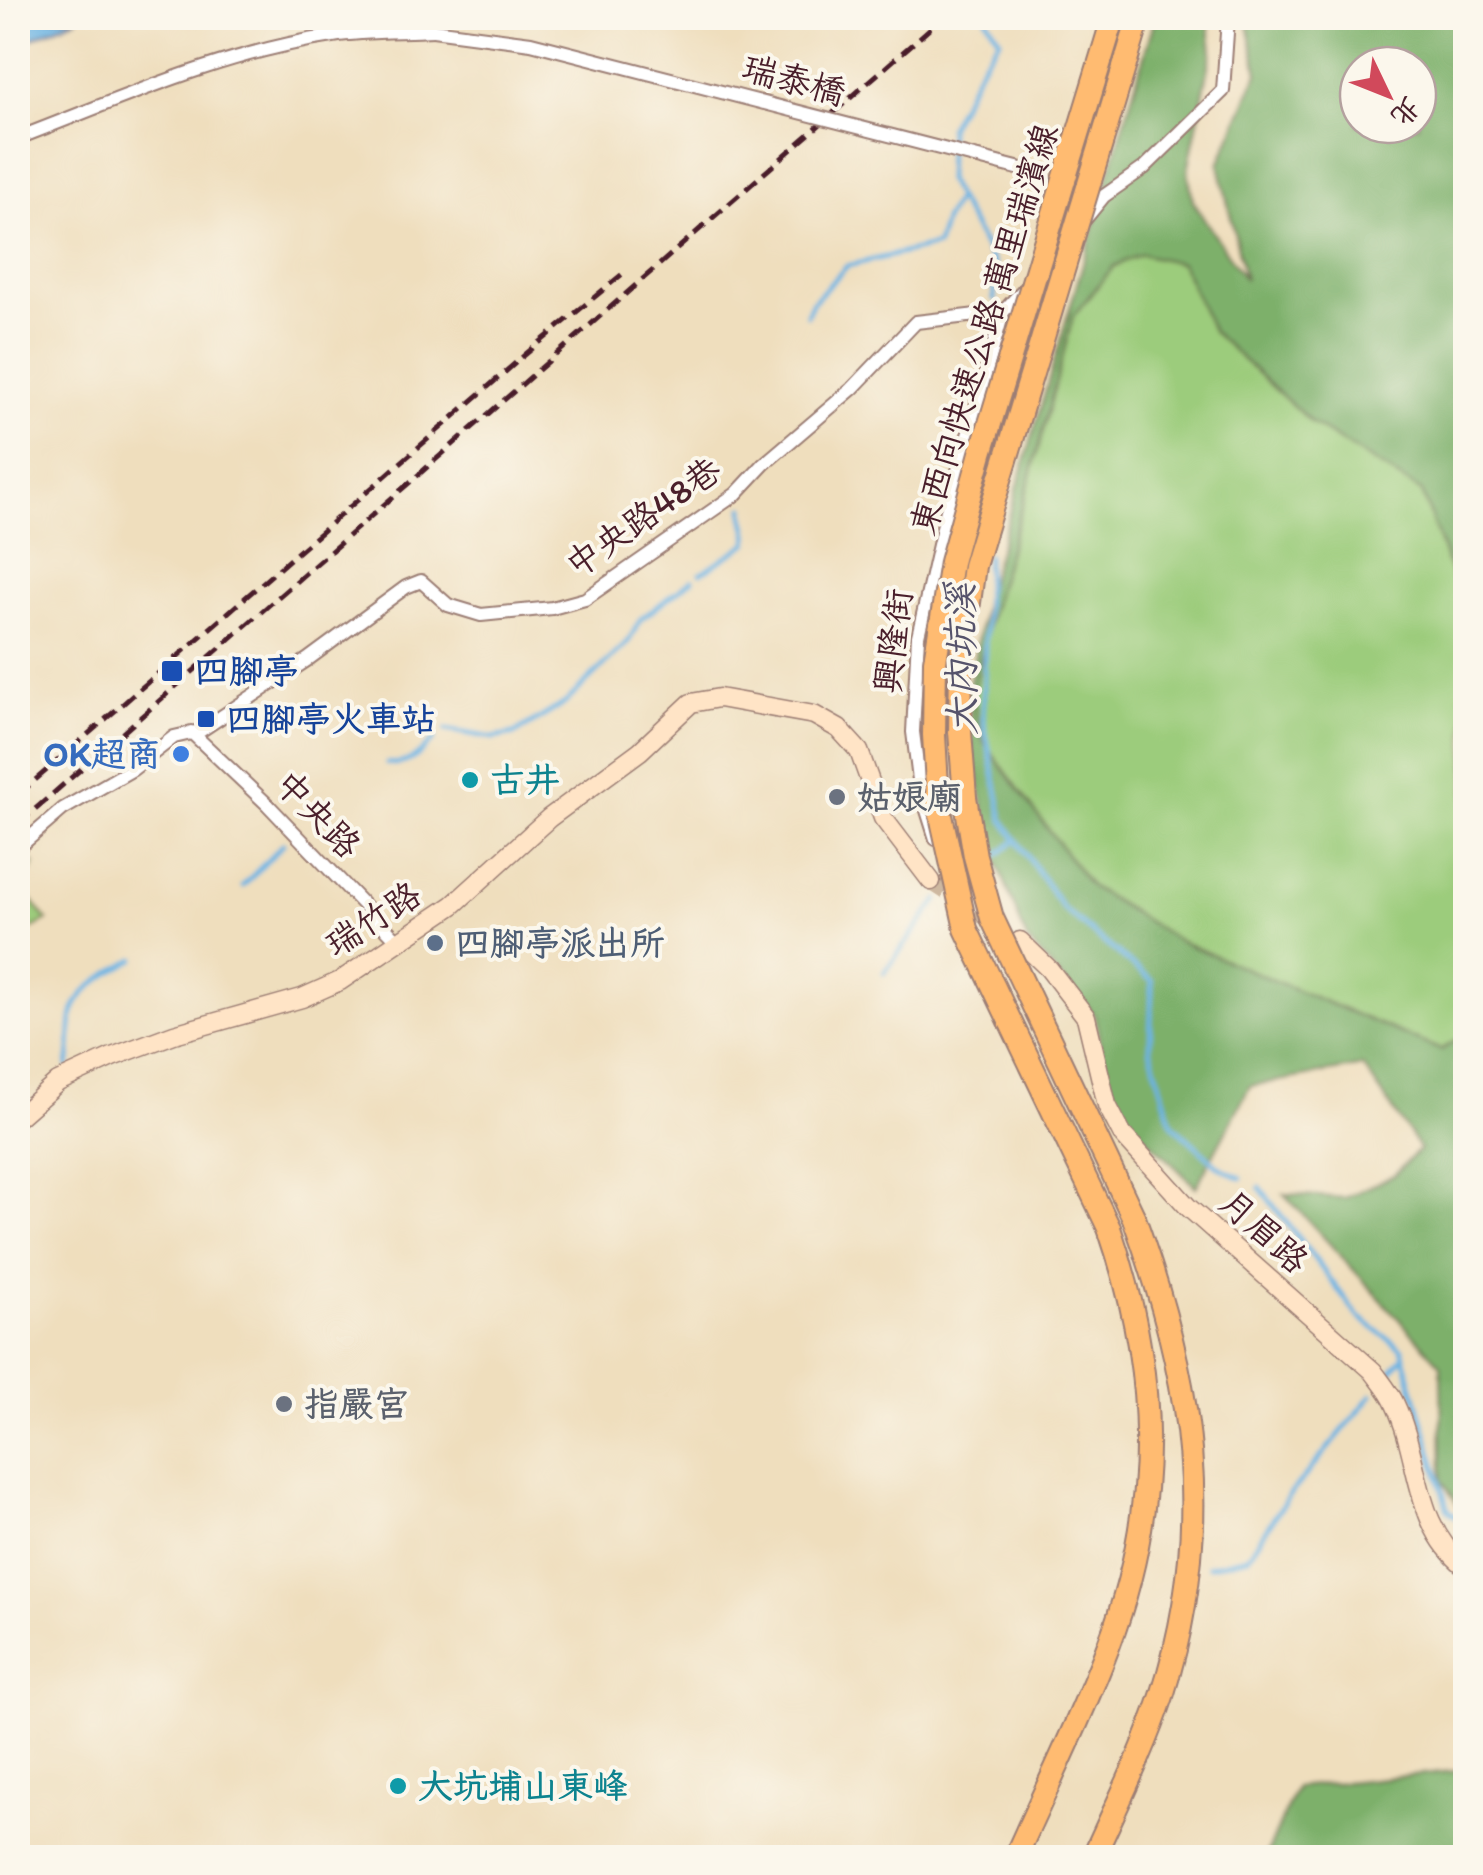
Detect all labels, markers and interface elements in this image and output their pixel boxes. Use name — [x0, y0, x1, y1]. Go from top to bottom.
north arrow — [1338, 45, 1438, 145]
street label: 瑞泰橋 — [738, 46, 850, 114]
text: 北 — [1384, 90, 1428, 134]
street label: 東西向快速公路 萬里瑞濱線 — [901, 118, 1067, 540]
street label: 中央路48巷 — [557, 448, 729, 586]
water label: 大內坑溪 — [937, 581, 985, 735]
street label: 興隆街 — [866, 586, 920, 696]
place label: 四腳亭 — [194, 650, 299, 692]
marker: 四腳亭 — [159, 658, 185, 684]
place label: 四腳亭火車站 — [226, 698, 436, 740]
marker: 四腳亭火車站 — [195, 708, 217, 730]
place label: OK超商 — [43, 733, 161, 775]
marker: OK超商 — [170, 743, 192, 765]
place label: 古井 — [490, 759, 560, 801]
street label: 中央路 — [266, 762, 370, 866]
marker: 古井 — [459, 769, 481, 791]
place label: 姑娘廟 — [857, 776, 962, 818]
marker: 姑娘廟 — [826, 786, 848, 808]
street label: 瑞竹路 — [318, 873, 428, 965]
place label: 四腳亭派出所 — [455, 922, 665, 964]
marker: 四腳亭派出所 — [424, 932, 446, 954]
street label: 月眉路 — [1211, 1180, 1317, 1282]
place label: 指嚴宮 — [304, 1383, 409, 1425]
marker: 指嚴宮 — [273, 1393, 295, 1415]
place label: 大坑埔山東峰 — [418, 1765, 628, 1807]
marker: 大坑埔山東峰 — [387, 1775, 409, 1797]

